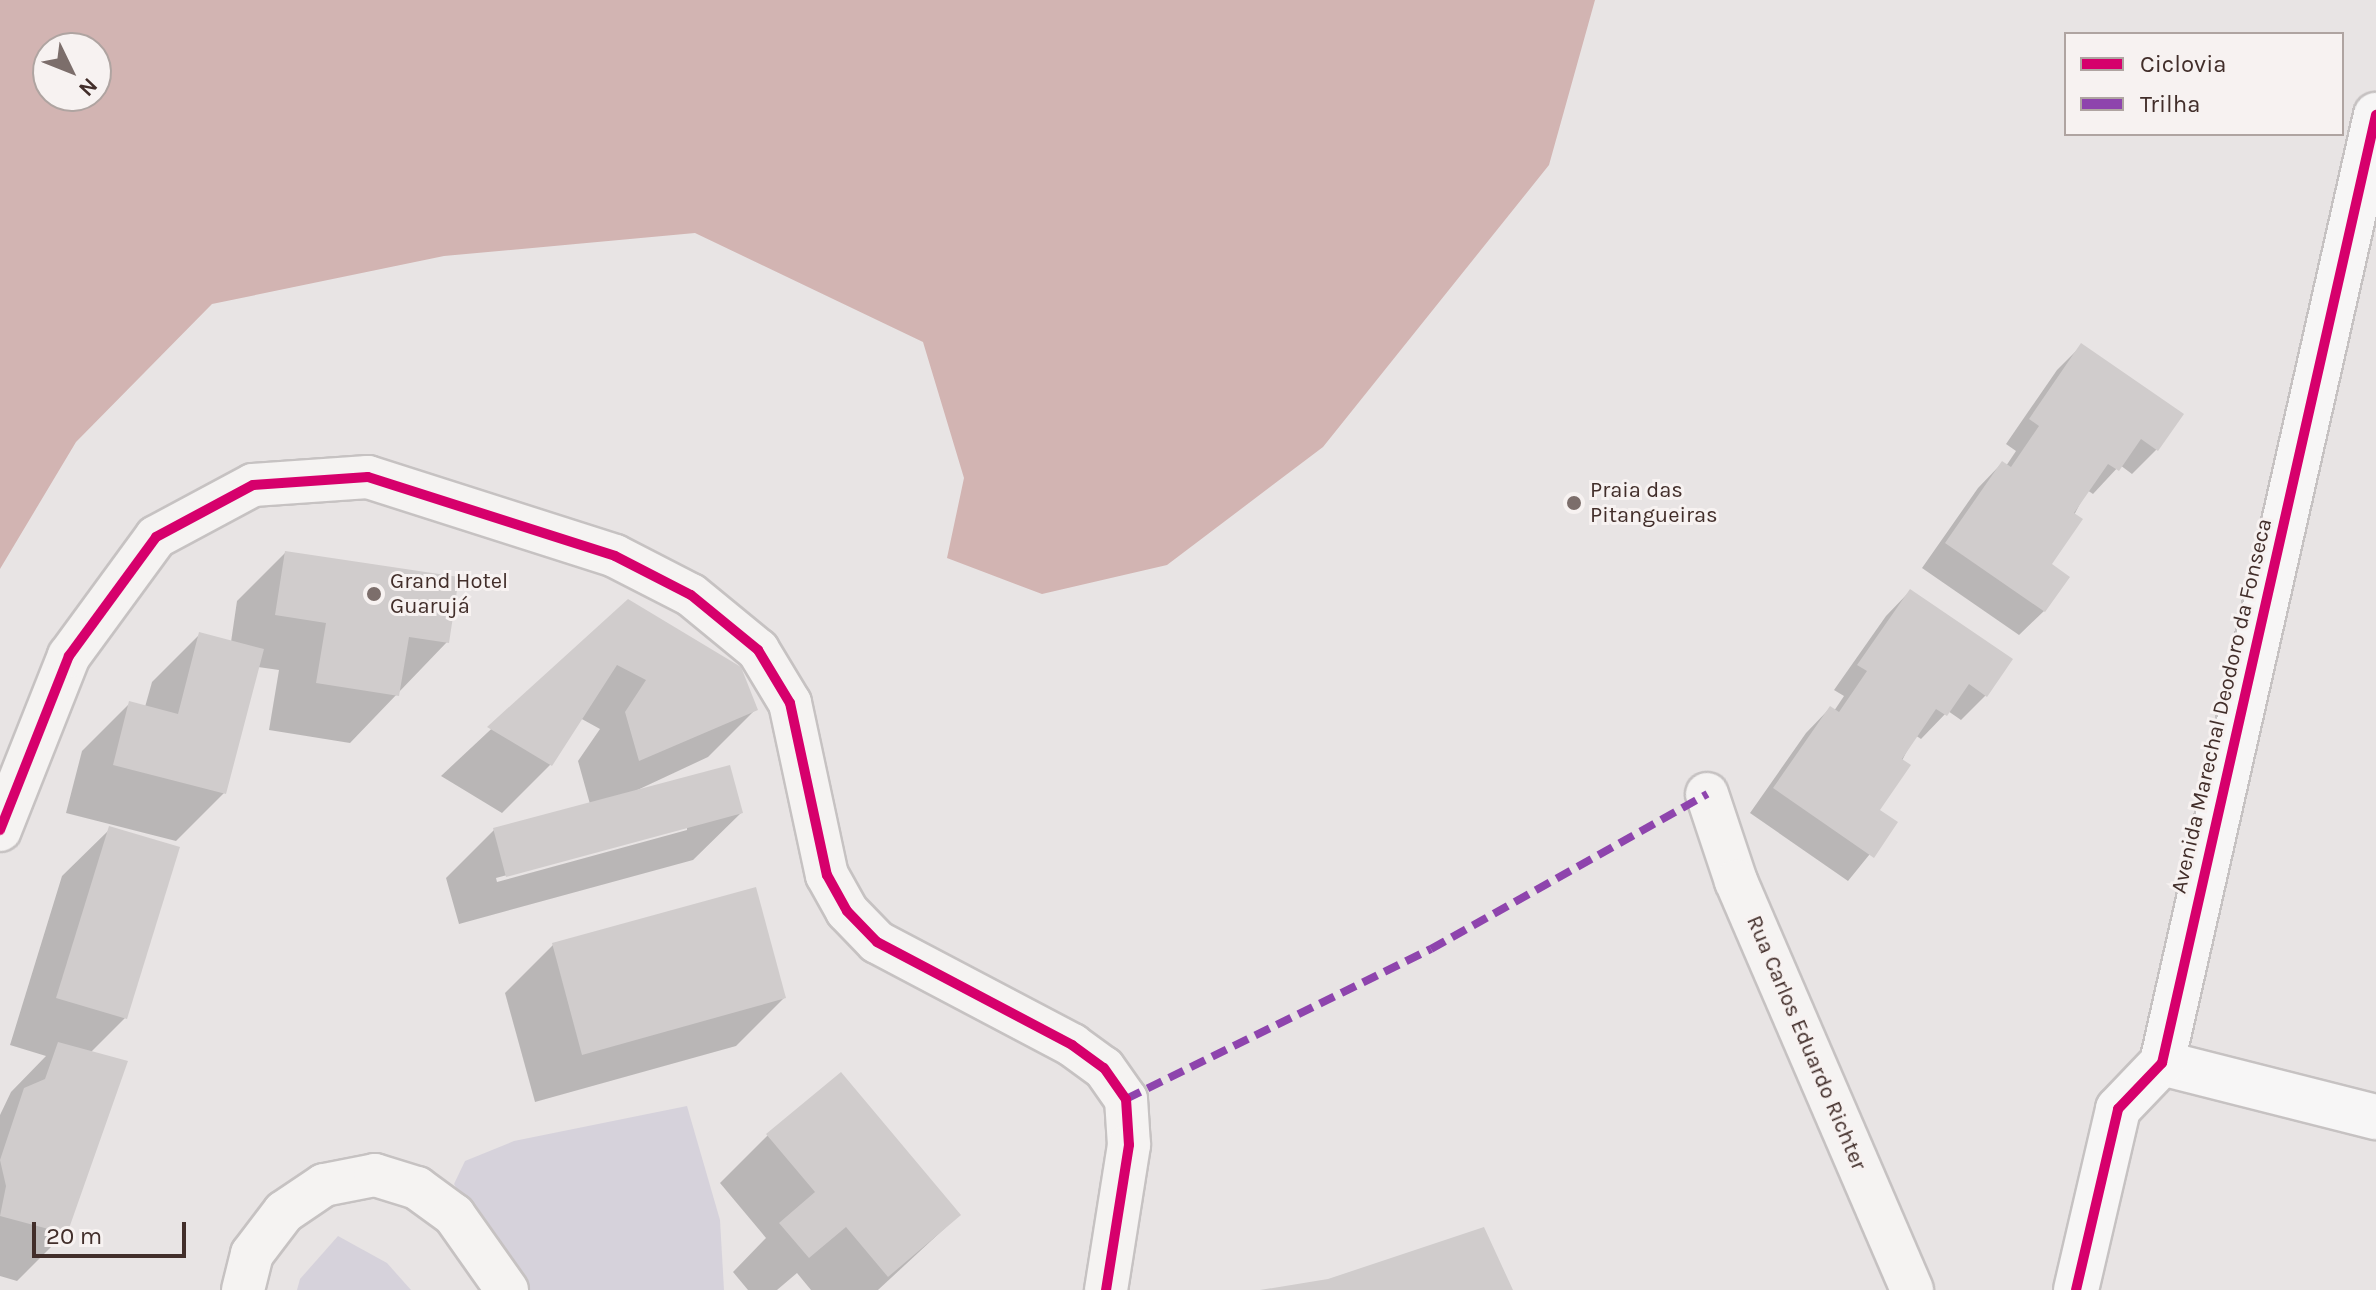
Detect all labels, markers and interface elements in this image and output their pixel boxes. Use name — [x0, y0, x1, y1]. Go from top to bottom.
north arrow — [32, 32, 112, 112]
legend — [2064, 32, 2344, 136]
text: Ciclovia — [2140, 50, 2227, 78]
text: N — [73, 72, 103, 102]
text: Trilha — [2140, 90, 2201, 118]
place label: Praia das Pitangueiras — [1590, 477, 1718, 528]
marker: Praia das Pitangueiras — [1565, 494, 1583, 512]
street label: Avenida Marechal Deodoro da Fonseca — [2166, 516, 2278, 896]
place label: Grand Hotel Guarujá — [390, 568, 508, 620]
marker: Grand Hotel Guarujá — [365, 585, 383, 603]
street label: Rua Carlos Eduardo Richter — [1740, 912, 1872, 1174]
scale bar — [36, 1206, 190, 1256]
text: 20 m — [46, 1222, 102, 1250]

